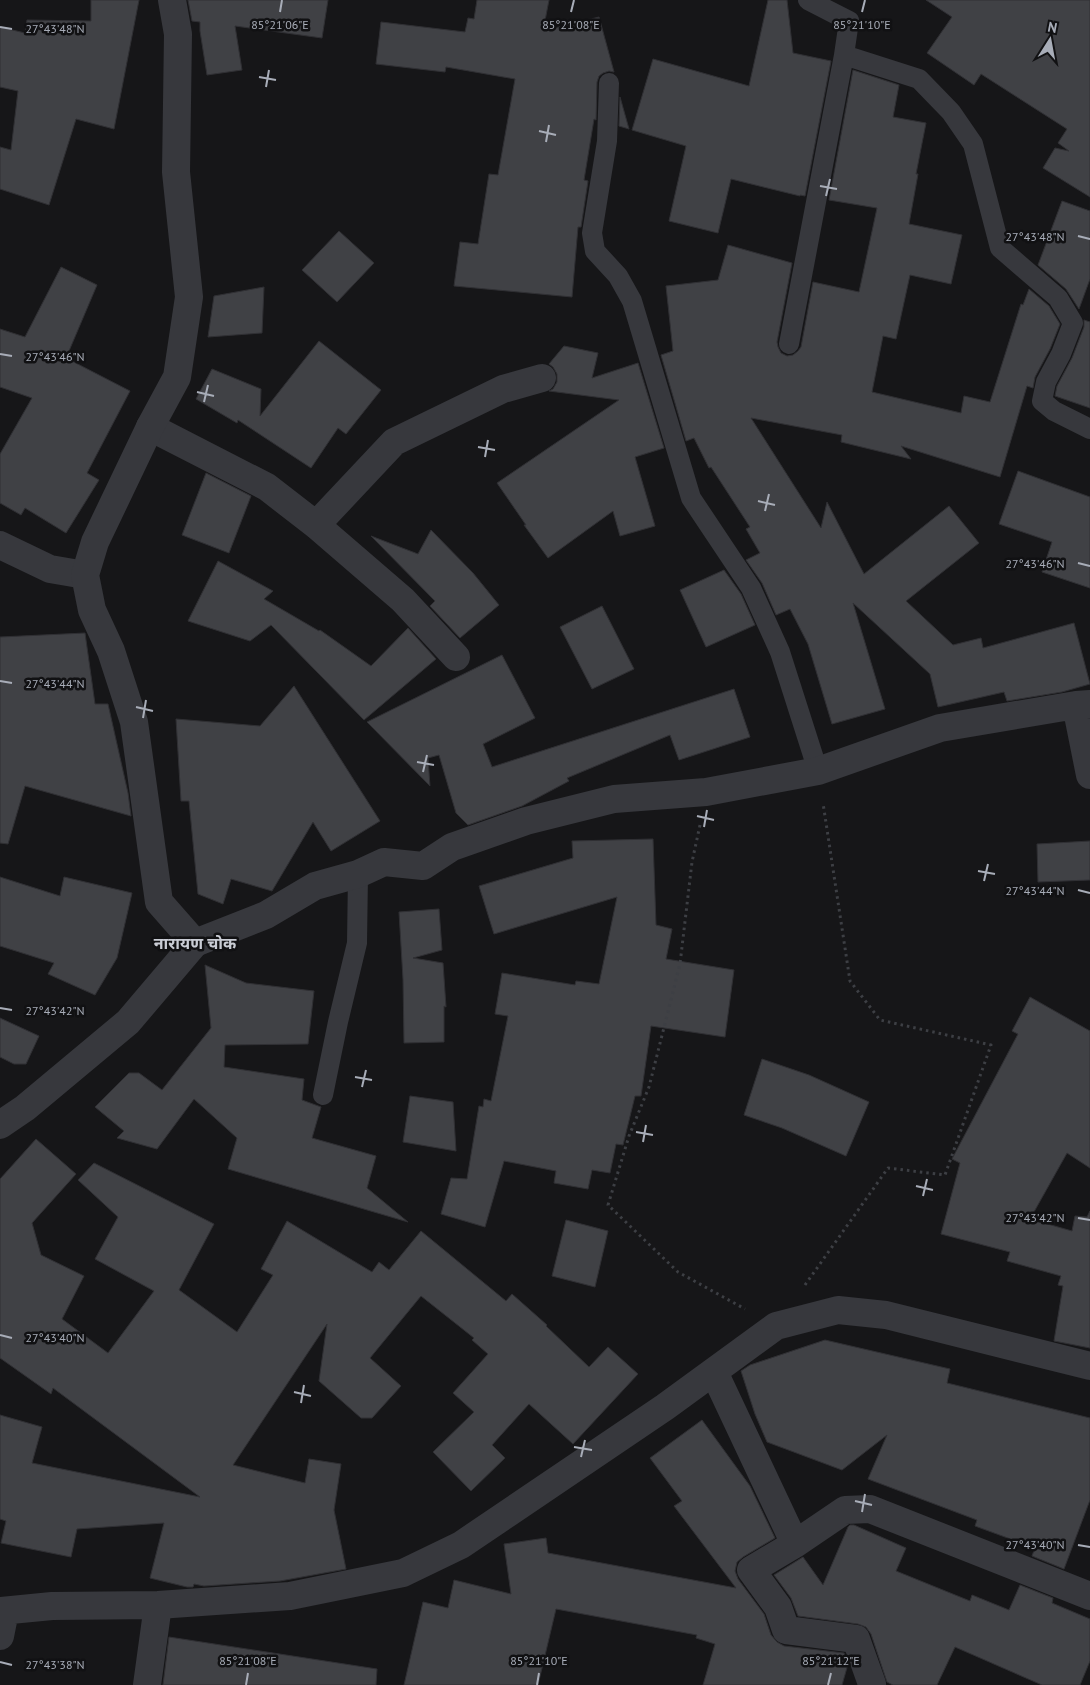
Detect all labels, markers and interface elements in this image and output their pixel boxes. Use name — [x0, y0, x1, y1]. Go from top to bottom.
north arrow — [1025, 15, 1075, 65]
text: 85°21'06"E — [251, 17, 309, 32]
text: 85°21'08"E — [542, 17, 600, 32]
text: 85°21'10"E — [833, 17, 891, 32]
text: N — [1046, 18, 1059, 37]
text: 27°43'48"N — [25, 21, 85, 36]
text: 27°43'48"N — [1005, 229, 1065, 244]
text: 27°43'46"N — [25, 349, 85, 364]
text: 27°43'46"N — [1005, 556, 1065, 571]
text: 27°43'44"N — [25, 676, 85, 691]
text: 27°43'44"N — [1005, 883, 1065, 898]
district label: नारायण चोक — [154, 933, 237, 953]
text: 27°43'42"N — [25, 1003, 85, 1018]
text: 27°43'42"N — [1005, 1210, 1065, 1225]
text: 27°43'40"N — [25, 1330, 85, 1345]
text: 27°43'40"N — [1005, 1537, 1065, 1552]
text: 85°21'08"E — [219, 1653, 277, 1668]
text: 85°21'10"E — [510, 1653, 568, 1668]
text: 85°21'12"E — [802, 1653, 860, 1668]
text: 27°43'38"N — [25, 1657, 85, 1672]

